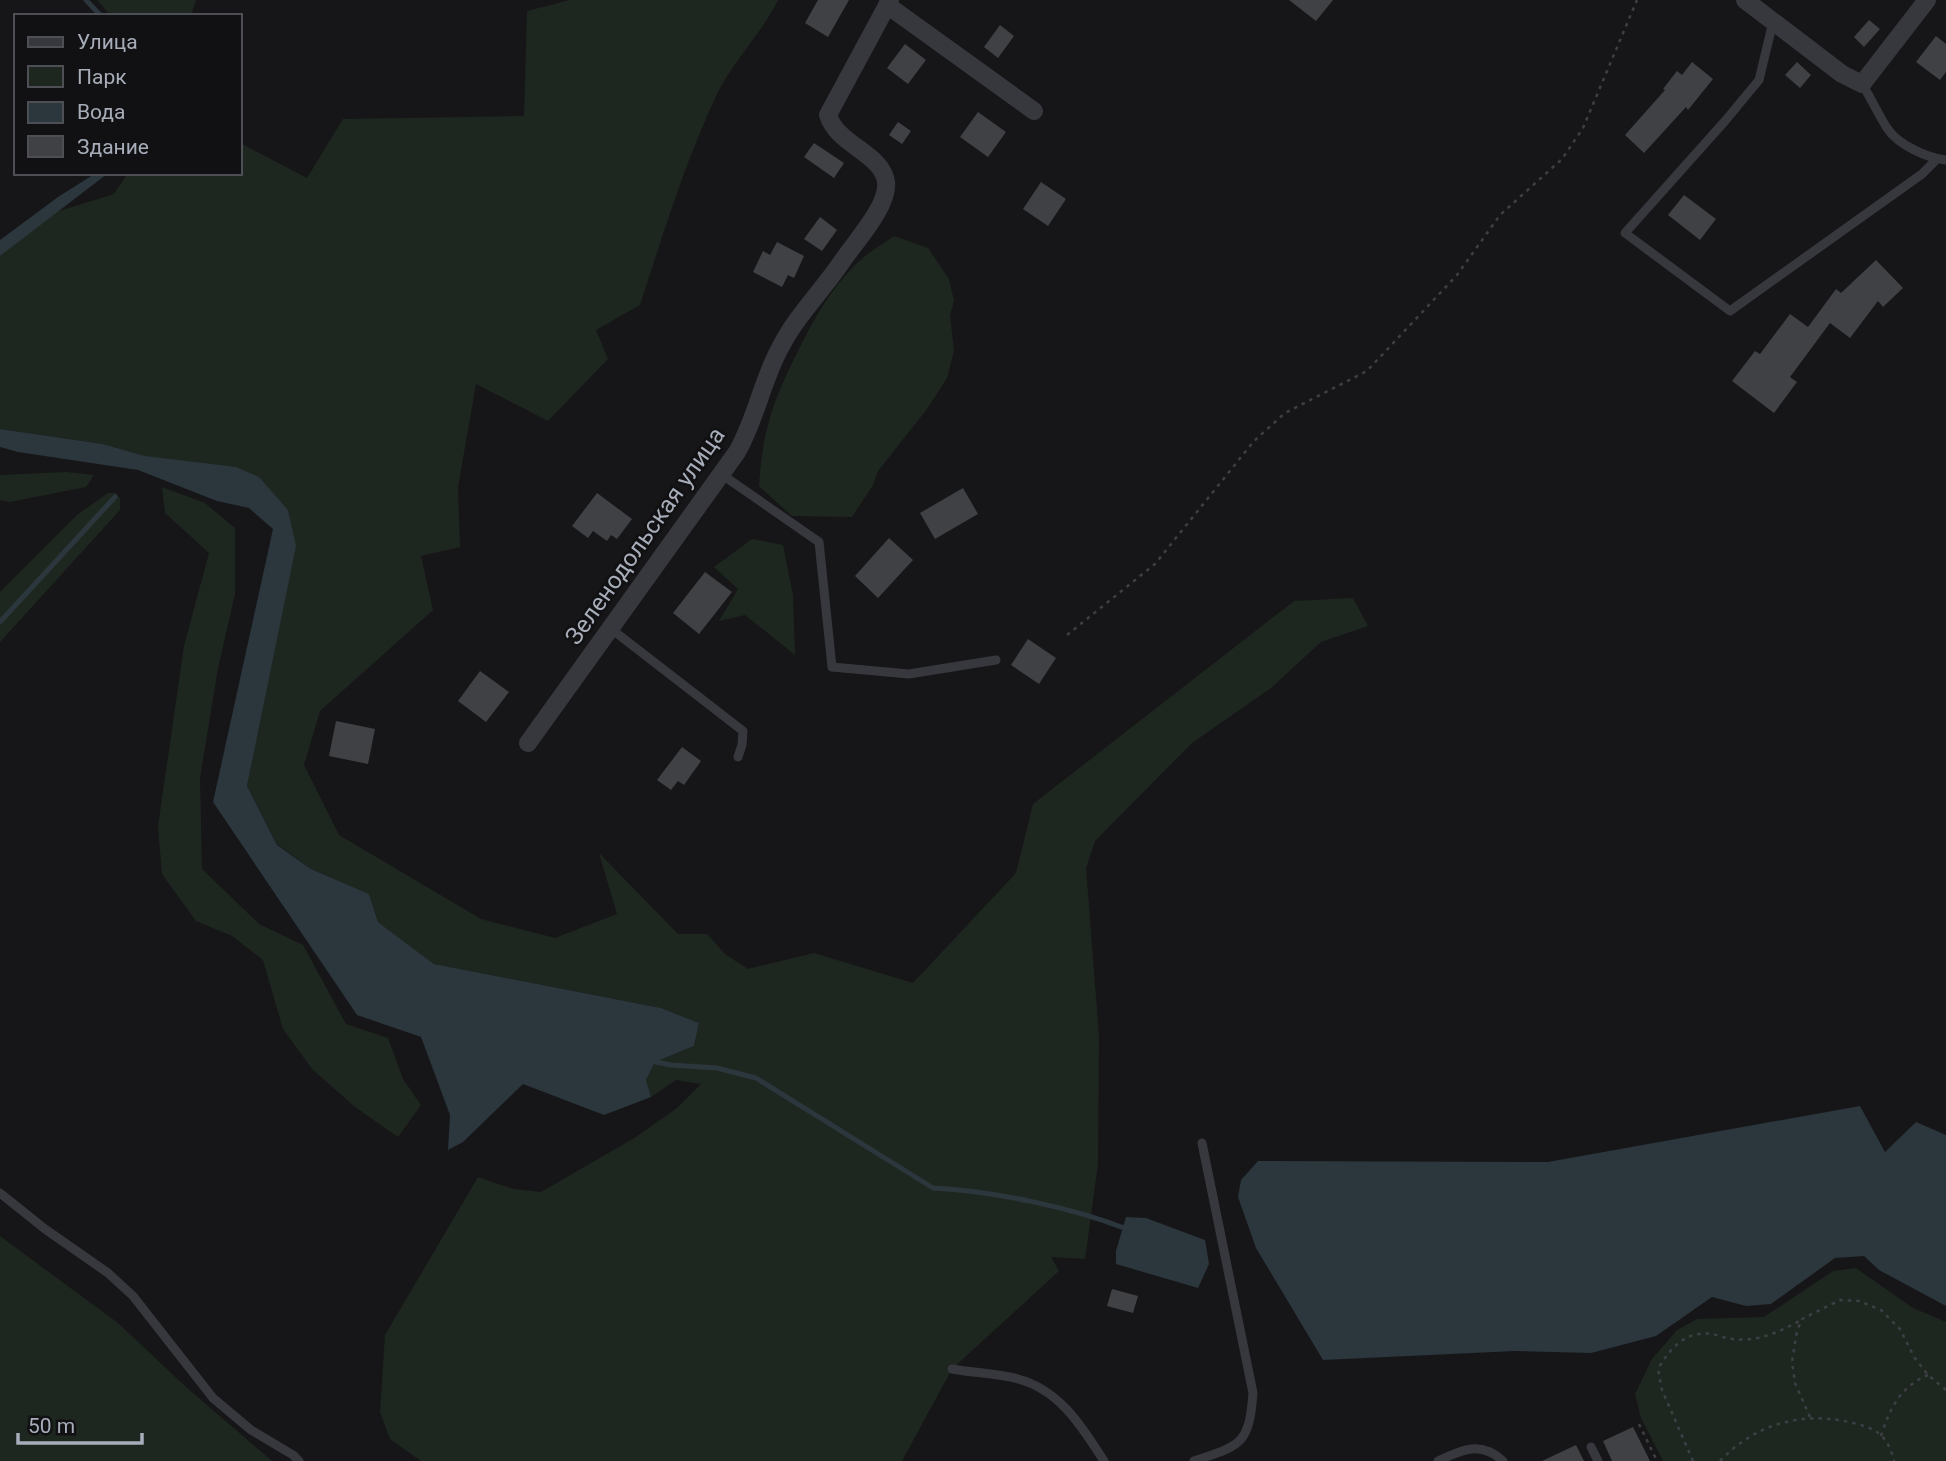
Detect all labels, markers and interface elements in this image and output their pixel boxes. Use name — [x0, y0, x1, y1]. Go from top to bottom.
legend — [14, 14, 242, 175]
text: Улица — [77, 30, 138, 54]
text: Парк — [77, 65, 127, 89]
text: Вода — [77, 100, 125, 124]
text: Здание — [77, 135, 149, 159]
street label: Зеленодольская улица — [559, 422, 731, 650]
scale bar — [18, 1402, 142, 1446]
text: 50 m — [28, 1414, 75, 1438]

